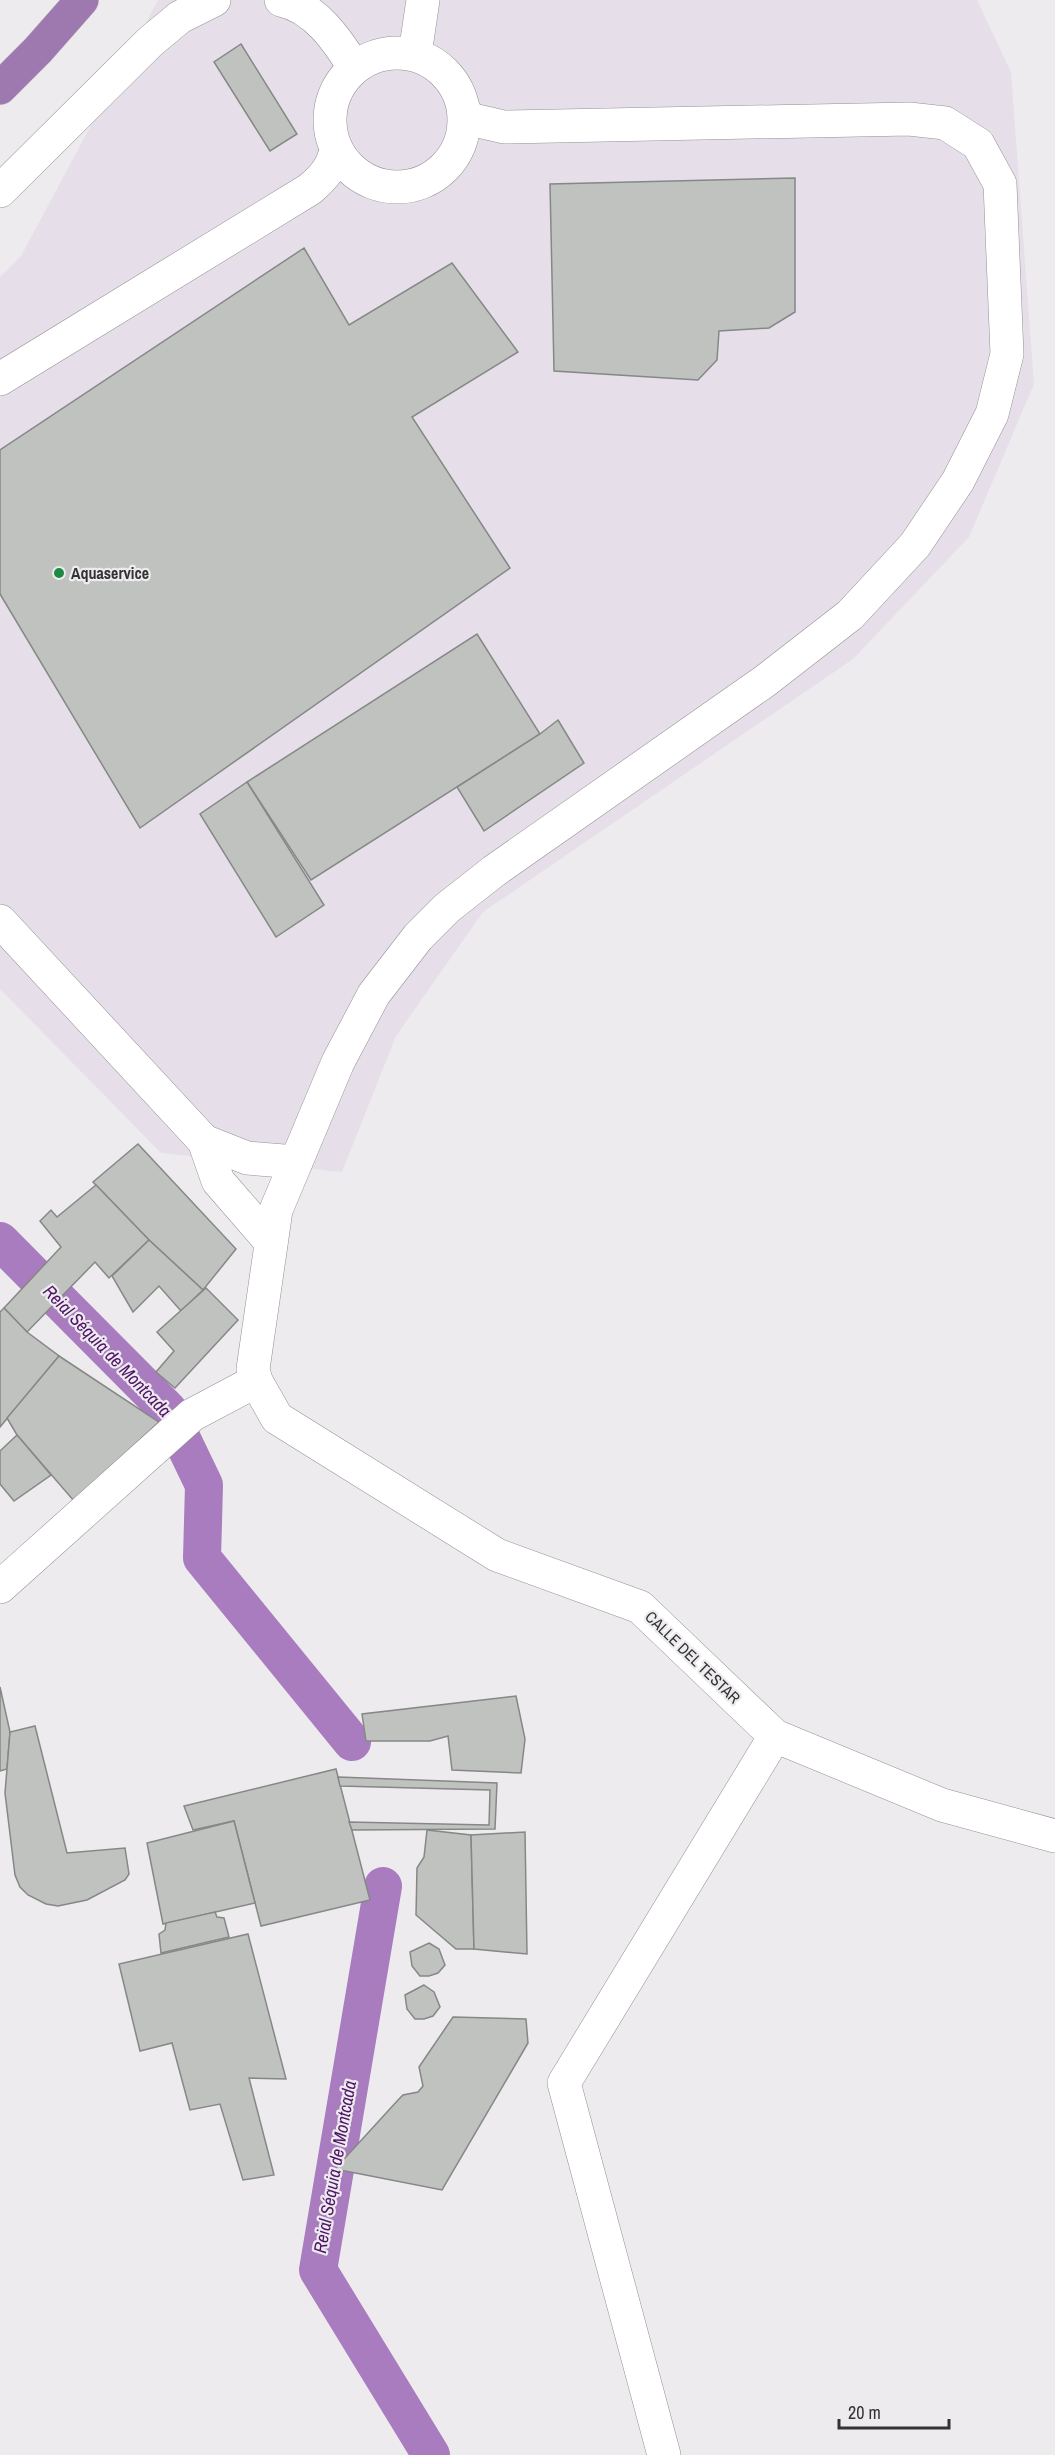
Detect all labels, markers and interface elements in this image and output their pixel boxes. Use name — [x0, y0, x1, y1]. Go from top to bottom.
place label: Aquaservice — [71, 562, 149, 584]
marker: Aquaservice — [52, 566, 66, 580]
water label: Reial Séquia de Montcada — [38, 1279, 177, 1422]
street label: CALLE DEL TESTAR — [641, 1606, 746, 1709]
water label: Reial Séquia de Montcada — [307, 2079, 362, 2255]
scale bar — [839, 2392, 948, 2430]
text: 20 m — [848, 2400, 881, 2425]

